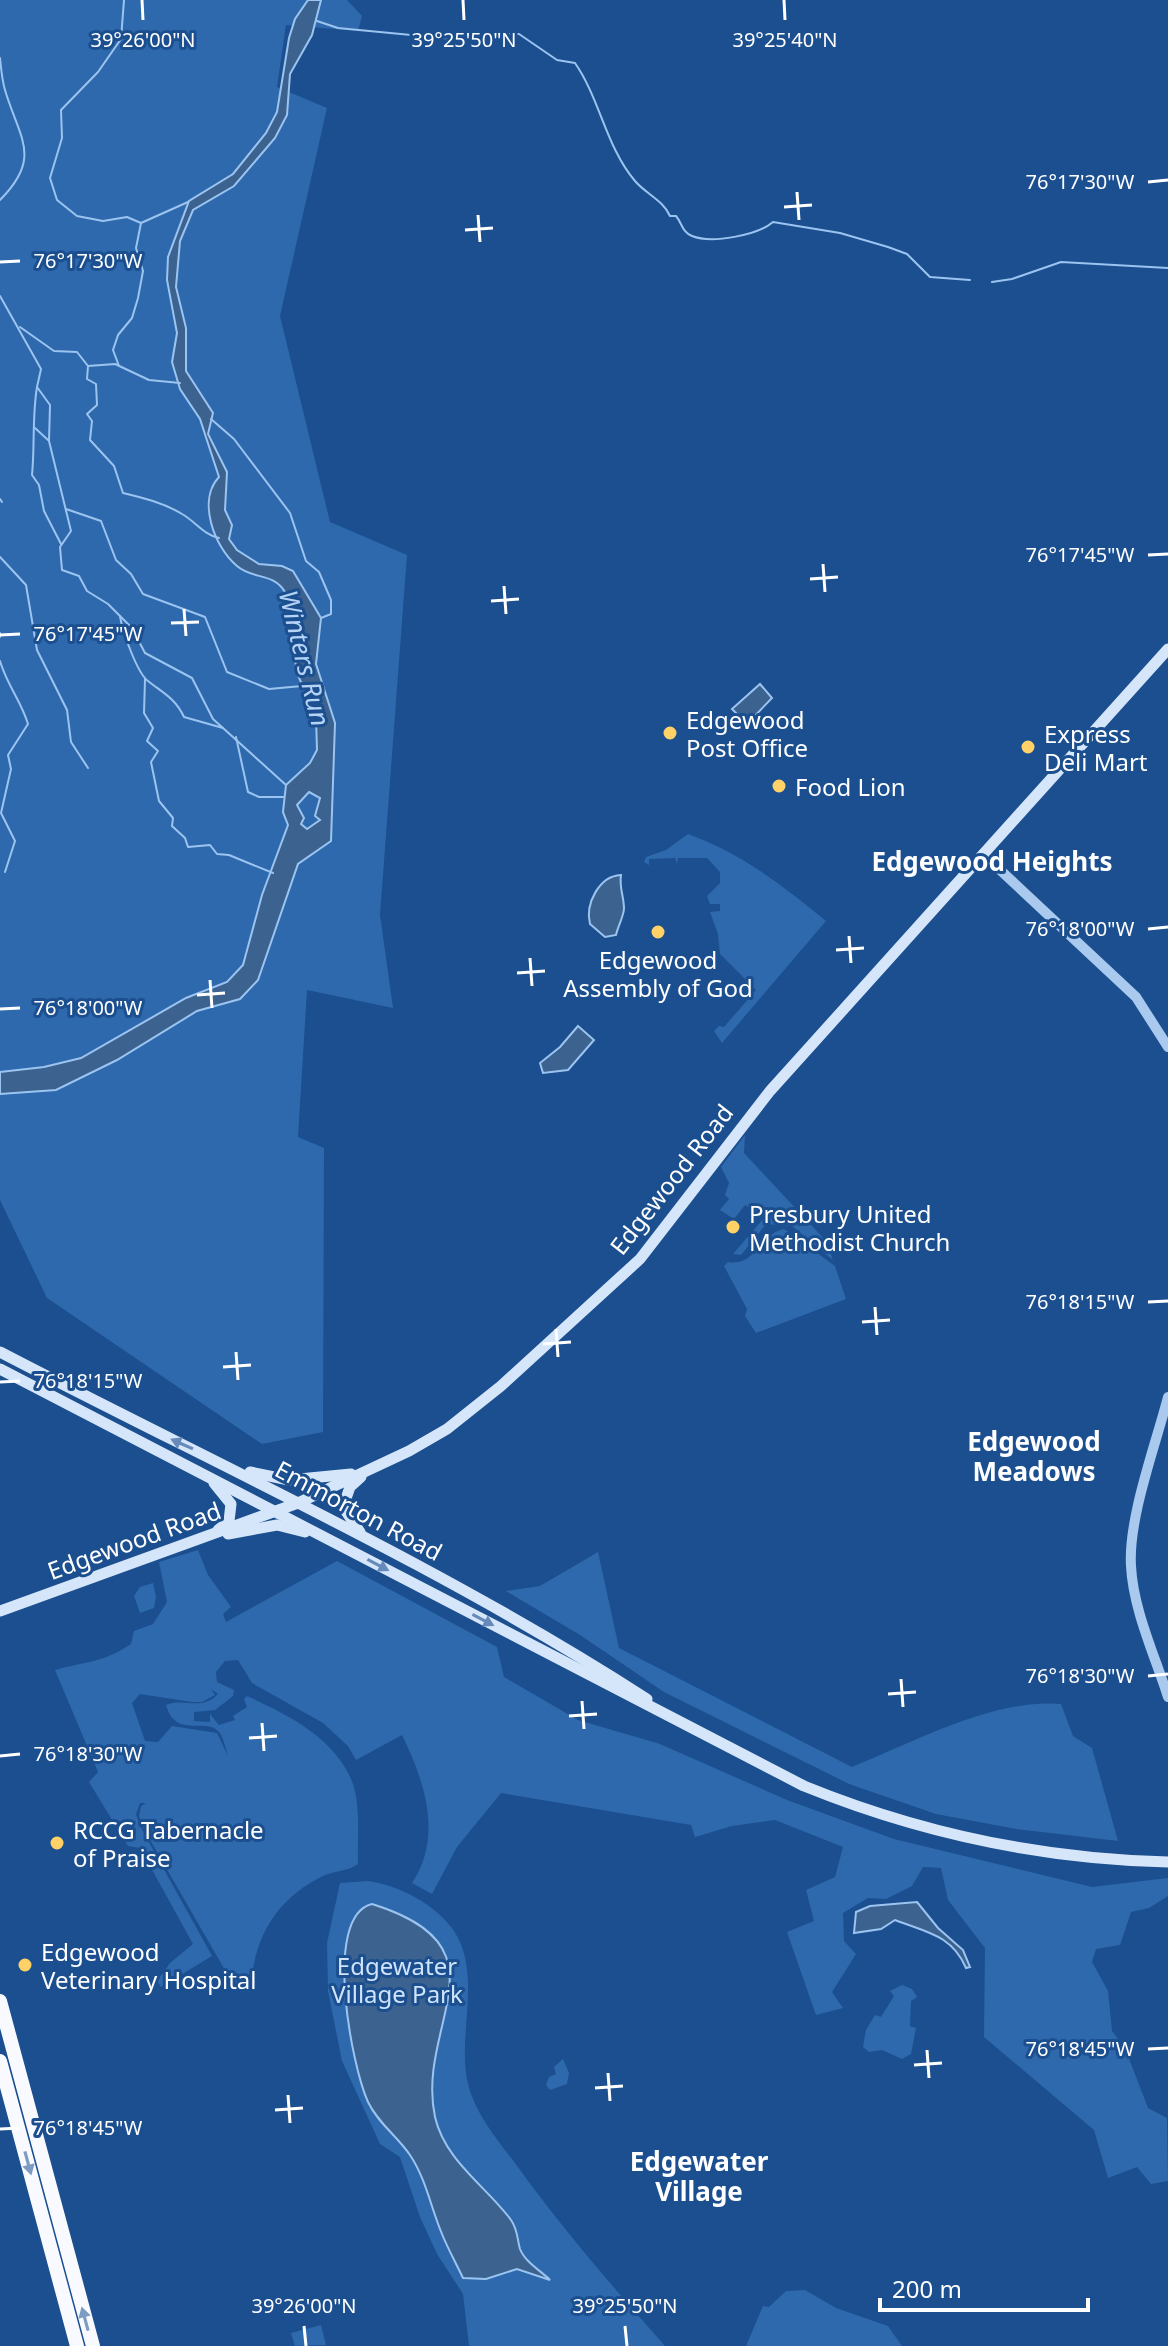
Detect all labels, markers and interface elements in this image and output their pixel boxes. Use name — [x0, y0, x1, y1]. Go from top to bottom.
text: 39°26'00"N — [90, 26, 196, 53]
text: 39°25'50"N — [411, 26, 517, 53]
text: 39°25'40"N — [732, 26, 838, 53]
text: 76°17'30"W — [1026, 168, 1135, 195]
text: 76°17'30"W — [34, 247, 143, 274]
text: 76°17'45"W — [1026, 541, 1135, 568]
water label: Winters Run — [271, 586, 339, 730]
text: 76°17'45"W — [34, 620, 143, 647]
place label: Edgewood Post Office — [686, 703, 808, 764]
place label: Express Deli Mart — [1044, 717, 1148, 778]
marker: Edgewood Post Office — [661, 724, 679, 742]
marker: Express Deli Mart — [1019, 738, 1037, 756]
place label: Food Lion — [795, 770, 906, 803]
marker: Food Lion — [770, 777, 788, 795]
district label: Edgewood Heights — [871, 843, 1113, 879]
text: 76°18'00"W — [1026, 915, 1135, 942]
marker: Edgewood Assembly of God — [649, 923, 667, 941]
place label: Edgewood Assembly of God — [563, 943, 753, 1004]
text: 76°18'00"W — [34, 994, 143, 1021]
street label: Edgewood Road — [602, 1097, 740, 1261]
place label: Presbury United Methodist Church — [749, 1197, 950, 1258]
marker: Presbury United Methodist Church — [724, 1218, 742, 1236]
text: 76°18'15"W — [1026, 1288, 1135, 1315]
text: 76°18'15"W — [34, 1367, 143, 1394]
district label: Edgewood Meadows — [967, 1423, 1101, 1489]
one-way arrow — [170, 1437, 193, 1451]
street label: Emmorton Road — [270, 1452, 448, 1568]
street label: Edgewood Road — [43, 1493, 225, 1587]
one-way arrow — [367, 1558, 390, 1571]
one-way arrow — [472, 1614, 495, 1627]
text: 76°18'30"W — [1026, 1662, 1135, 1689]
text: 76°18'30"W — [34, 1740, 143, 1767]
place label: RCCG Tabernacle of Praise — [73, 1813, 264, 1874]
marker: RCCG Tabernacle of Praise — [48, 1834, 66, 1852]
place label: Edgewood Veterinary Hospital — [41, 1935, 257, 1996]
park label: Edgewater Village Park — [331, 1949, 463, 2010]
marker: Edgewood Veterinary Hospital — [16, 1956, 34, 1974]
text: 76°18'45"W — [1026, 2035, 1135, 2062]
text: 76°18'45"W — [34, 2114, 143, 2141]
district label: Edgewater Village — [630, 2143, 769, 2209]
one-way arrow — [22, 2151, 34, 2176]
scale bar — [880, 2262, 1088, 2312]
text: 200 m — [892, 2272, 962, 2305]
text: 39°26'00"N — [251, 2292, 357, 2319]
text: 39°25'50"N — [572, 2292, 678, 2319]
one-way arrow — [79, 2307, 91, 2332]

